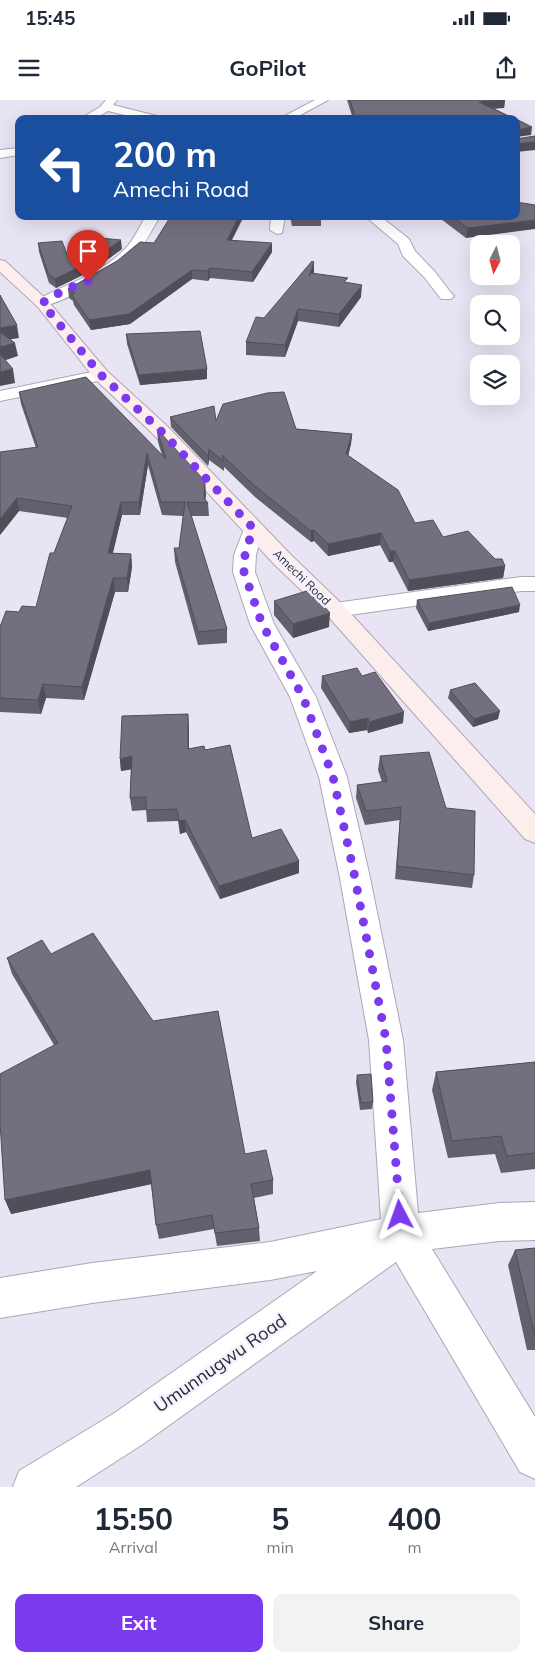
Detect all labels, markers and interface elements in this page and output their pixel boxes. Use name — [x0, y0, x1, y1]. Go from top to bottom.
text: 15:45 — [25, 6, 75, 30]
icon: menu — [15, 54, 43, 82]
text: GoPilot — [229, 54, 306, 82]
icon: share — [492, 54, 520, 82]
text: 200 m — [113, 132, 217, 176]
icon: left — [30, 135, 95, 200]
text: Amechi Road — [113, 175, 249, 203]
pin — [67, 230, 109, 281]
north arrow — [470, 235, 520, 285]
map controls — [470, 235, 520, 405]
icon: arrive — [74, 237, 102, 265]
button: search — [470, 295, 520, 345]
button: layers — [470, 355, 520, 405]
street label: Amechi Road — [270, 546, 334, 608]
position arrow — [373, 1188, 425, 1240]
street label: Umunnugwu Road — [149, 1309, 291, 1417]
text: 15:50 — [94, 1500, 173, 1538]
text: 5 — [271, 1500, 289, 1538]
text: 400 — [387, 1500, 441, 1538]
text: Arrival — [109, 1537, 158, 1557]
text: min — [267, 1537, 294, 1557]
text: m — [407, 1537, 421, 1557]
button: Exit — [15, 1594, 263, 1652]
button: Share — [273, 1594, 520, 1652]

